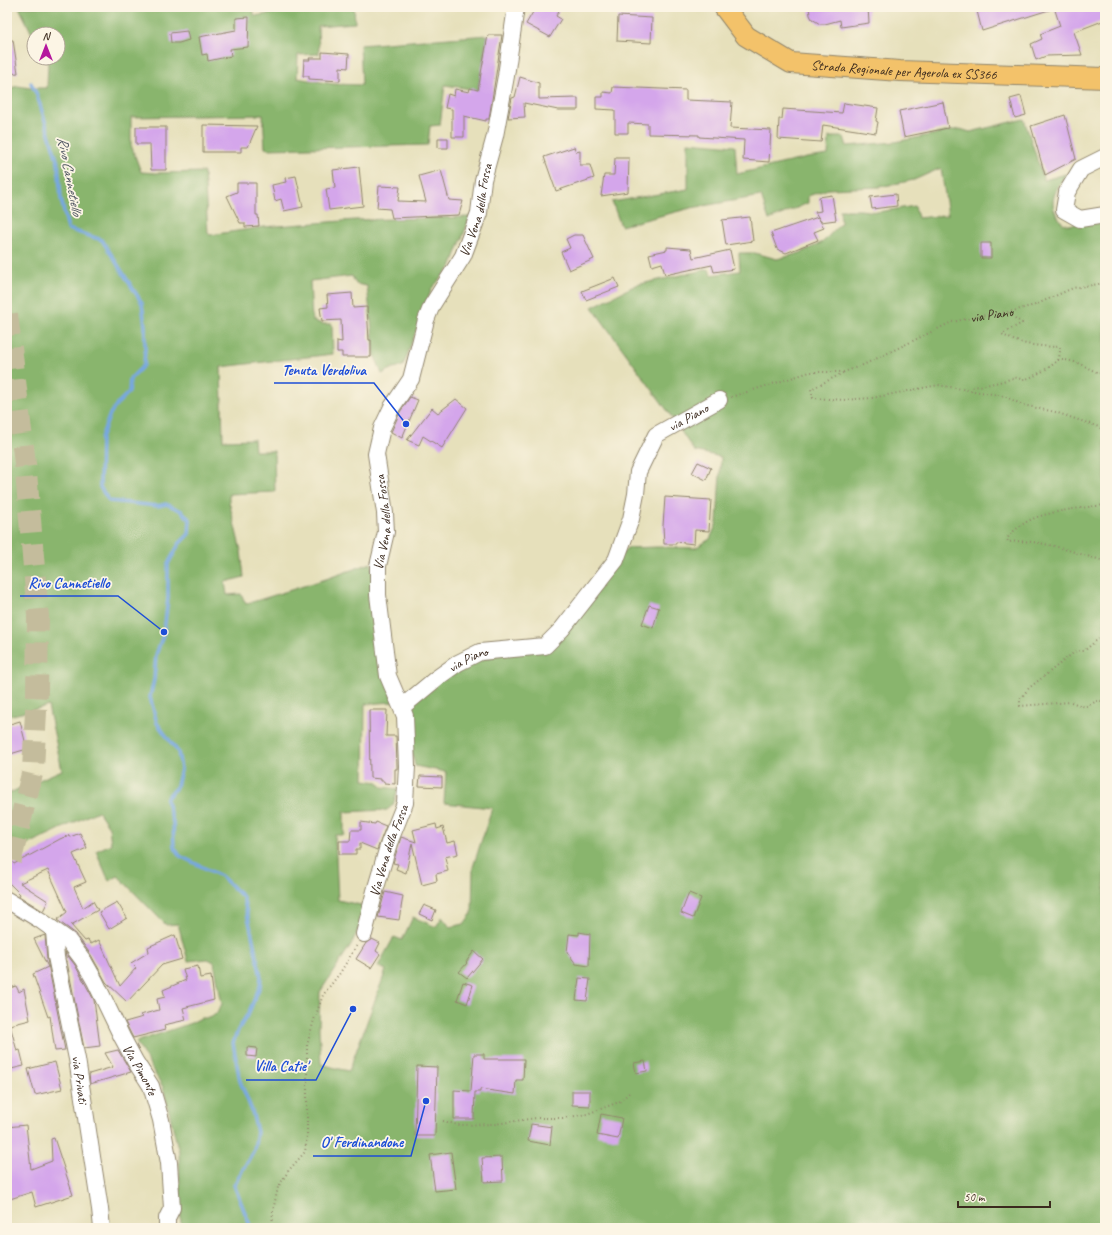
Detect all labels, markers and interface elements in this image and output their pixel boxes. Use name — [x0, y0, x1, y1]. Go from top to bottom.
north arrow — [26, 26, 66, 66]
text: N — [43, 29, 52, 43]
street label: Strada Regionale per Agerola ex SS366 — [810, 56, 998, 83]
water label: Rivo Cannetiello — [53, 135, 87, 220]
street label: Via Vena della Fossa — [456, 161, 496, 259]
street label: via Piano — [969, 303, 1017, 327]
callout: Tenuta Verdoliva — [274, 356, 374, 383]
text: Tenuta Verdoliva — [282, 361, 367, 380]
street label: via Piano — [666, 399, 713, 435]
street label: Via Vena della Fossa — [369, 473, 395, 571]
callout: Rivo Cannetiello — [20, 569, 118, 596]
text: Rivo Cannetiello — [28, 574, 111, 593]
street label: via Piano — [445, 643, 490, 677]
street label: Via Vena della Fossa — [366, 801, 413, 898]
street label: Via Pimonte — [119, 1042, 162, 1098]
callout: Villa Catie' — [246, 1053, 316, 1080]
street label: via Privati — [67, 1054, 92, 1107]
text: Villa Catie' — [254, 1057, 311, 1076]
callout: O' Ferdinandone — [313, 1129, 411, 1156]
text: O' Ferdinandone — [321, 1133, 404, 1152]
scale bar — [958, 1183, 1050, 1209]
text: 50 m — [964, 1189, 986, 1205]

